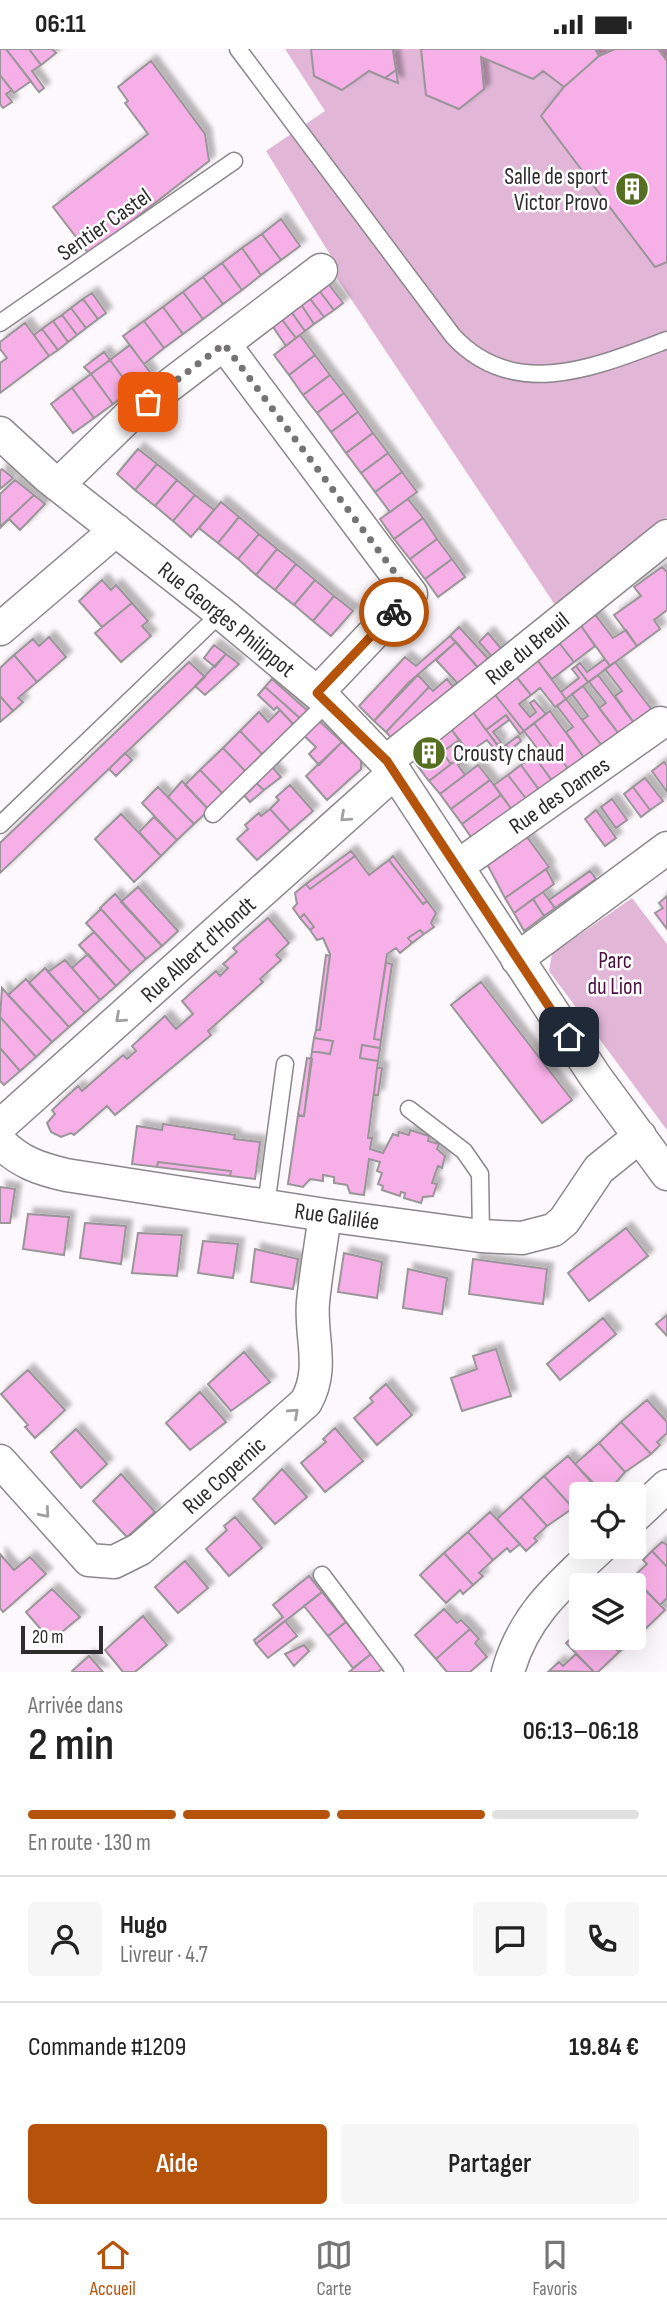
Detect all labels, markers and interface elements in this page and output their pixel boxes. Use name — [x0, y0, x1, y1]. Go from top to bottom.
text: 06:11 — [35, 9, 86, 40]
place label: Salle de sport Victor Provo — [504, 163, 608, 217]
building icon: Salle de sport Victor Provo — [613, 170, 651, 208]
street label: Sentier Castel — [52, 182, 157, 267]
pin — [118, 372, 178, 432]
icon: bag — [129, 383, 167, 421]
street label: Rue Georges Philippot — [152, 556, 301, 684]
courier — [359, 577, 429, 647]
icon: bike — [375, 593, 413, 631]
street label: Rue du Breuil — [480, 606, 575, 691]
building icon: Crousty chaud — [410, 734, 448, 772]
place label: Crousty chaud — [453, 740, 564, 768]
street label: Rue des Dames — [504, 751, 615, 841]
one-way arrow — [340, 809, 353, 821]
street label: Rue Albert d'Hondt — [135, 891, 262, 1009]
park label: Parc du Lion — [587, 947, 643, 1001]
pin — [539, 1007, 599, 1067]
one-way arrow — [115, 1010, 128, 1022]
icon: home — [550, 1018, 588, 1056]
street label: Rue Galilée — [293, 1197, 381, 1237]
one-way arrow — [285, 1408, 298, 1421]
street label: Rue Copernic — [177, 1431, 272, 1520]
map controls — [569, 1482, 646, 1650]
button: locate — [569, 1482, 646, 1559]
one-way arrow — [37, 1504, 49, 1517]
button: layers — [569, 1573, 646, 1650]
scale bar — [21, 1623, 103, 1655]
text: 20 m — [32, 1626, 64, 1649]
text: Arrivée dans — [28, 1692, 123, 1720]
text: 06:13–06:18 — [523, 1716, 639, 1747]
text: 2 min — [28, 1718, 114, 1773]
text: En route · 130 m — [28, 1829, 151, 1857]
button: person — [28, 1902, 102, 1976]
button: chat — [473, 1902, 547, 1976]
button: phone — [565, 1902, 639, 1976]
text: Hugo — [120, 1910, 167, 1941]
text: Livreur · 4.7 — [120, 1941, 208, 1969]
text: Commande #1209 — [28, 2032, 186, 2063]
text: 19.84 € — [569, 2032, 639, 2063]
button: Aide — [28, 2124, 327, 2204]
button: Partager — [341, 2124, 639, 2204]
tab: Accueil — [90, 2236, 136, 2301]
tab: Carte — [315, 2236, 353, 2301]
tab: Favoris — [532, 2236, 577, 2301]

